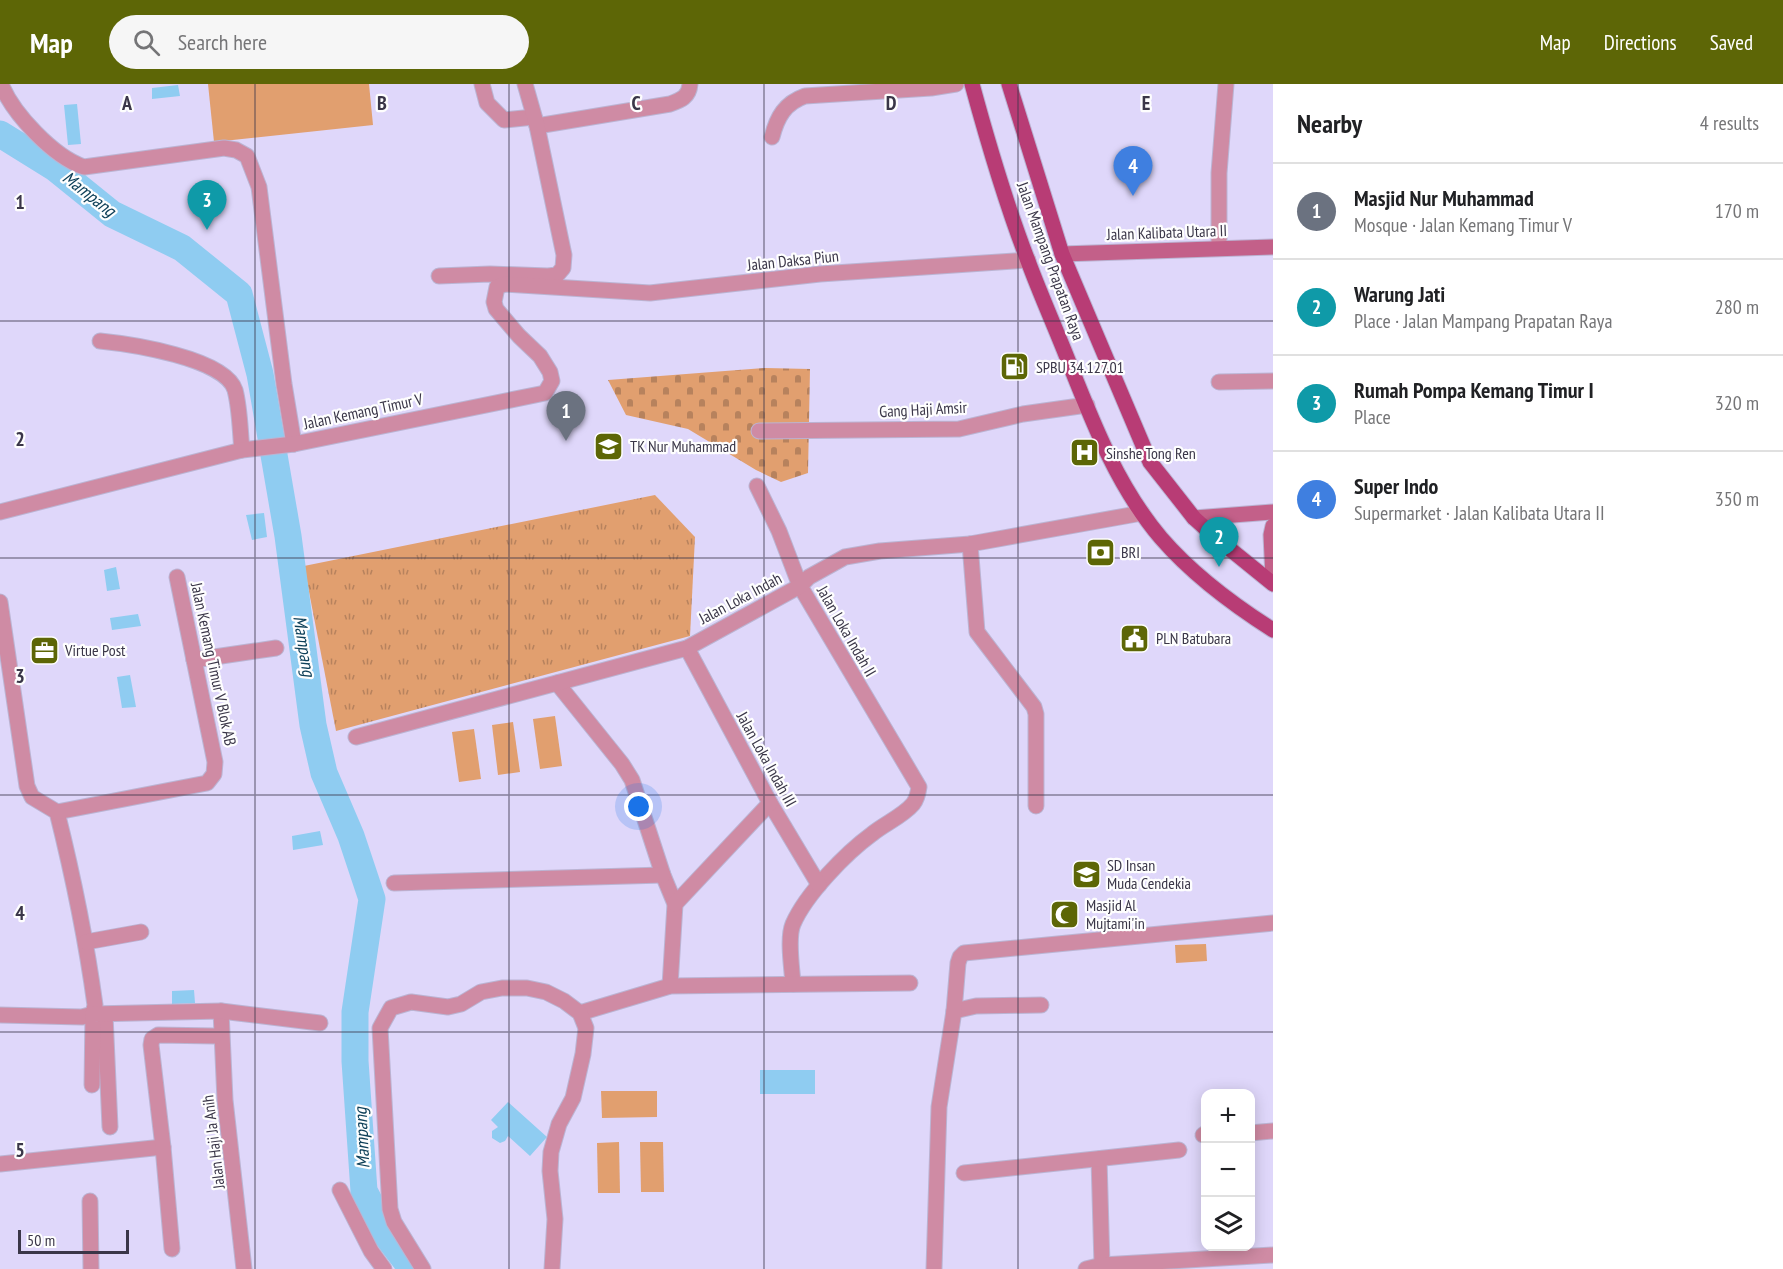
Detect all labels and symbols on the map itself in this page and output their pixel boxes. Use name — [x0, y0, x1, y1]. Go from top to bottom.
text: A — [121, 90, 133, 116]
text: B — [377, 90, 387, 116]
text: C — [631, 90, 641, 116]
text: D — [886, 90, 897, 116]
text: E — [1142, 90, 1150, 116]
pin: 4 — [1114, 147, 1152, 196]
water label: Mampang — [58, 166, 121, 222]
street label: Jalan Mampang Prapatan Raya — [1013, 178, 1089, 343]
pin: 3 — [188, 180, 226, 230]
text: 1 — [15, 189, 25, 215]
street label: Jalan Kalibata Utara II — [1106, 220, 1227, 244]
street label: Jalan Daksa Piun — [745, 245, 840, 275]
fuel station icon: SPBU 34.127.01 — [999, 351, 1031, 383]
place label: SPBU 34.127.01 — [1036, 357, 1124, 377]
street label: Jalan Kemang Timur V — [301, 388, 425, 434]
pin: 1 — [546, 392, 586, 441]
street label: Gang Haji Amsir — [879, 397, 968, 421]
text: 2 — [15, 426, 25, 452]
school or university icon: TK Nur Muhammad — [593, 430, 625, 462]
place label: TK Nur Muhammad — [630, 436, 736, 456]
hospital icon: Sinshe Tong Ren — [1069, 437, 1101, 469]
place label: Sinshe Tong Ren — [1106, 443, 1196, 463]
pin: 2 — [1200, 518, 1238, 567]
bank icon: BRI — [1084, 536, 1116, 568]
place label: BRI — [1121, 542, 1140, 562]
street label: Jalan Loka Indah — [694, 568, 785, 629]
street label: Jalan Kemang Timur V Blok AB — [187, 580, 241, 747]
street label: Jalan Loka Indah II — [812, 581, 881, 680]
water label: Mampang — [288, 614, 321, 679]
public building icon: PLN Batubara — [1119, 622, 1151, 654]
place label: PLN Batubara — [1156, 628, 1231, 648]
office icon: Virtue Post — [28, 634, 60, 666]
place label: Virtue Post — [64, 640, 126, 660]
text: 3 — [15, 663, 25, 689]
street label: Jalan Loka Indah III — [732, 707, 801, 810]
your location — [624, 792, 653, 821]
place label: SD Insan Muda Cendekia — [1107, 855, 1191, 893]
school or university icon: SD Insan Muda Cendekia — [1070, 858, 1102, 890]
place label: Masjid Al Mujtami'in — [1086, 895, 1145, 933]
mosque icon: Masjid Al Mujtami'in — [1049, 898, 1081, 930]
text: 4 — [15, 900, 25, 926]
street label: Jalan Haji Ja Anih — [197, 1094, 229, 1191]
water label: Mampang — [348, 1106, 375, 1169]
text: 5 — [15, 1137, 25, 1163]
scale bar — [18, 1227, 129, 1254]

